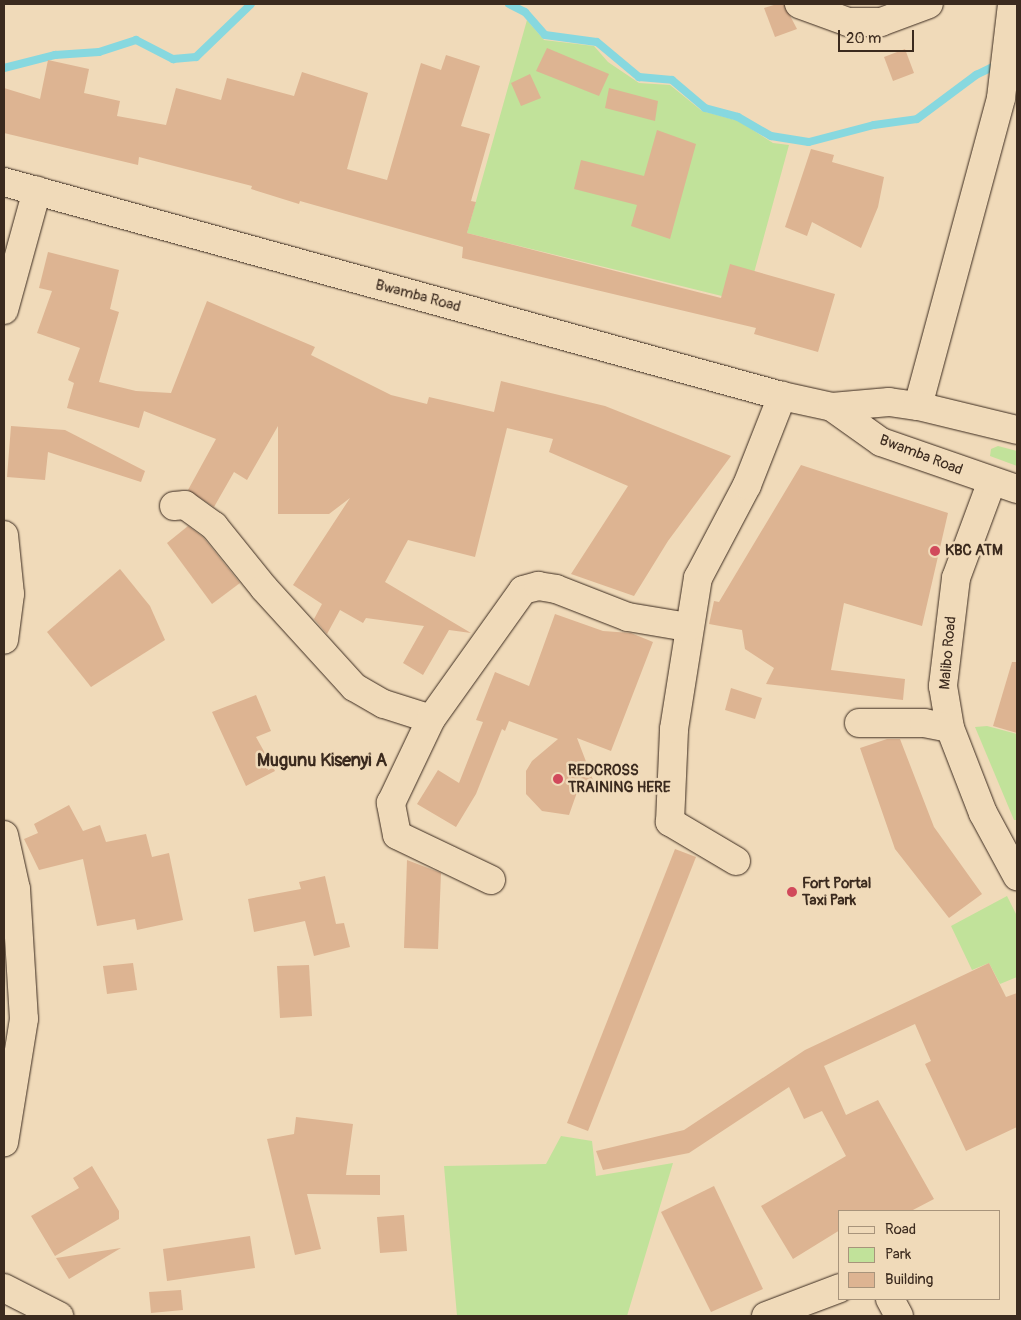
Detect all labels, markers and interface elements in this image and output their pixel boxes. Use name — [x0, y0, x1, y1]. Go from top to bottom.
scale bar — [841, 20, 917, 52]
text: 20 m — [846, 29, 881, 48]
street label: Bwamba Road — [373, 276, 463, 316]
street label: Bwamba Road — [877, 431, 965, 479]
place label: KBC ATM — [945, 542, 1003, 560]
marker: KBC ATM — [929, 545, 941, 557]
street label: Malibo Road — [936, 615, 960, 691]
district label: Mugunu Kisenyi A — [257, 750, 387, 772]
place label: REDCROSS TRAINING HERE — [568, 761, 670, 796]
marker: REDCROSS TRAINING HERE — [552, 773, 564, 785]
place label: Fort Portal Taxi Park — [802, 874, 871, 909]
marker: Fort Portal Taxi Park — [786, 886, 798, 898]
legend — [838, 1210, 1001, 1300]
text: Road — [885, 1220, 916, 1239]
text: Park — [885, 1245, 911, 1264]
text: Building — [885, 1270, 933, 1289]

